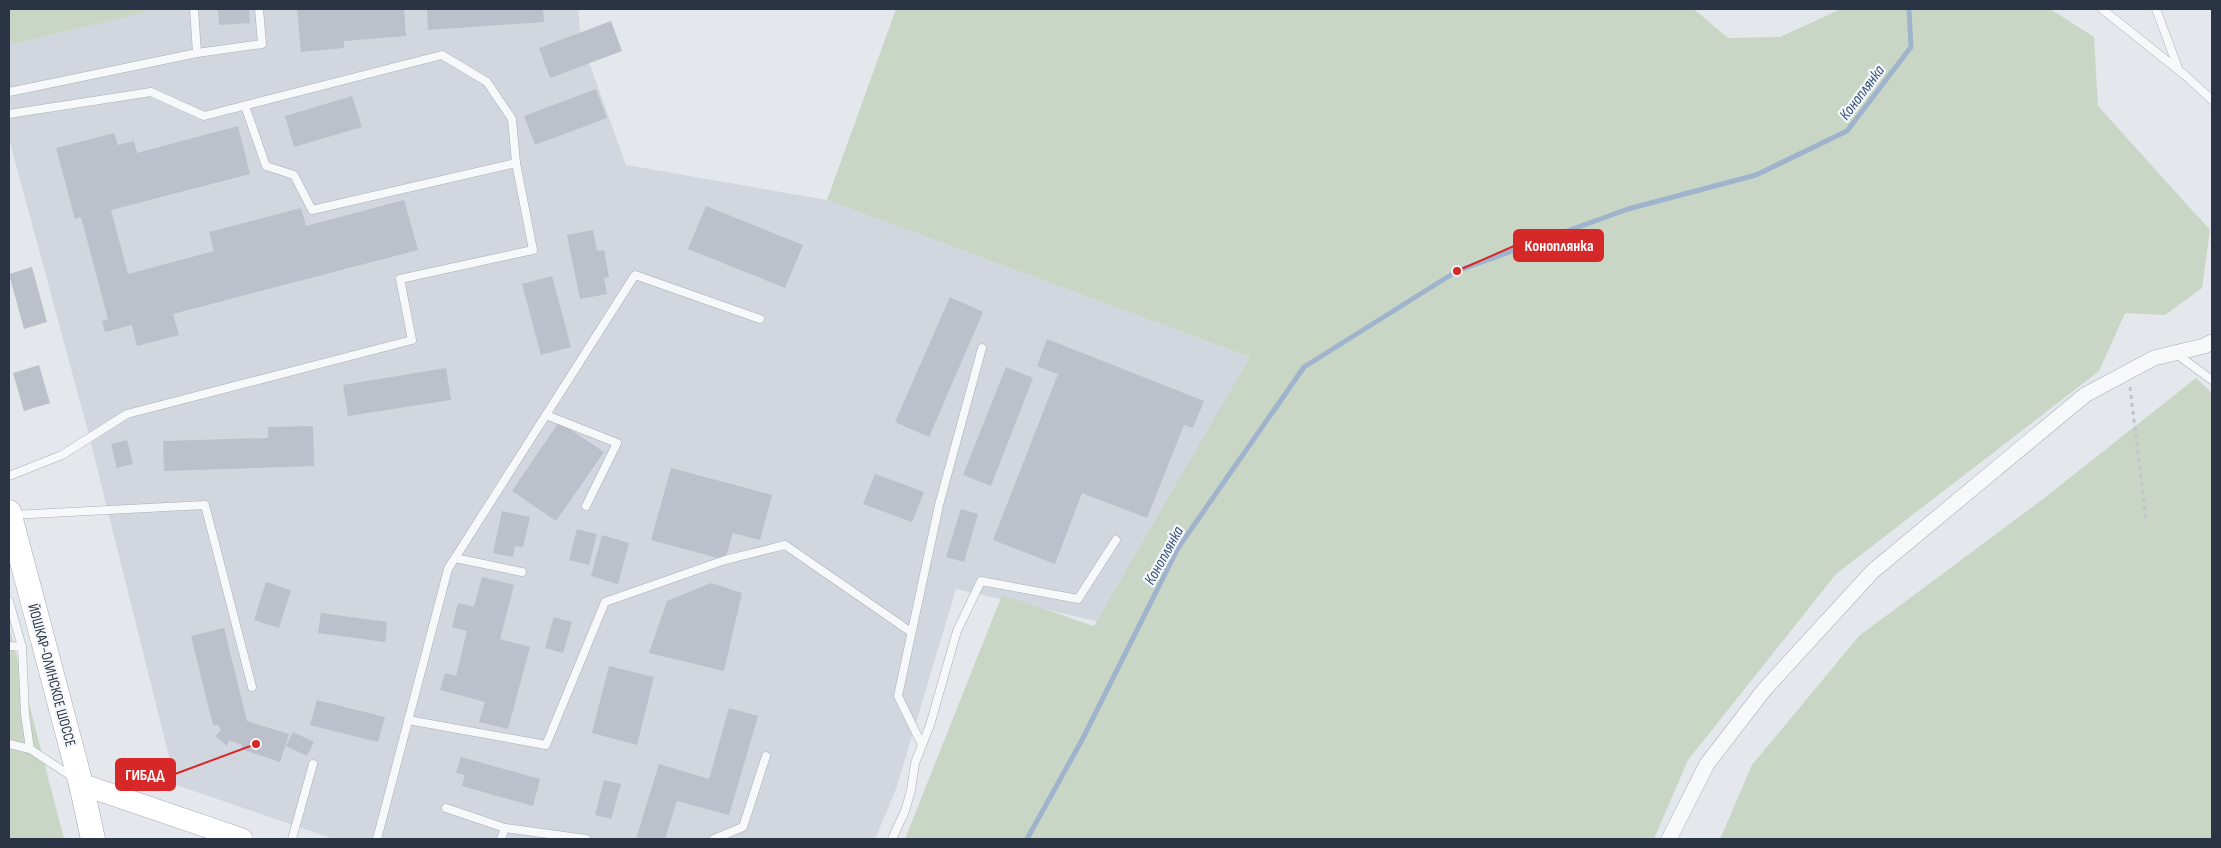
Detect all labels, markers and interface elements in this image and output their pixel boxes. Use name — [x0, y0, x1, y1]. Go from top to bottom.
water label: Коноплянка — [1835, 61, 1889, 124]
callout: Коноплянка — [1514, 230, 1603, 261]
text: Коноплянка — [1525, 237, 1593, 256]
water label: Коноплянка — [1141, 523, 1188, 588]
street label: ЙОШКАР-ОЛИНСКОЕ ШОССЕ — [23, 602, 80, 749]
callout: ГИБДД — [116, 759, 175, 790]
text: ГИБДД — [125, 766, 165, 785]

